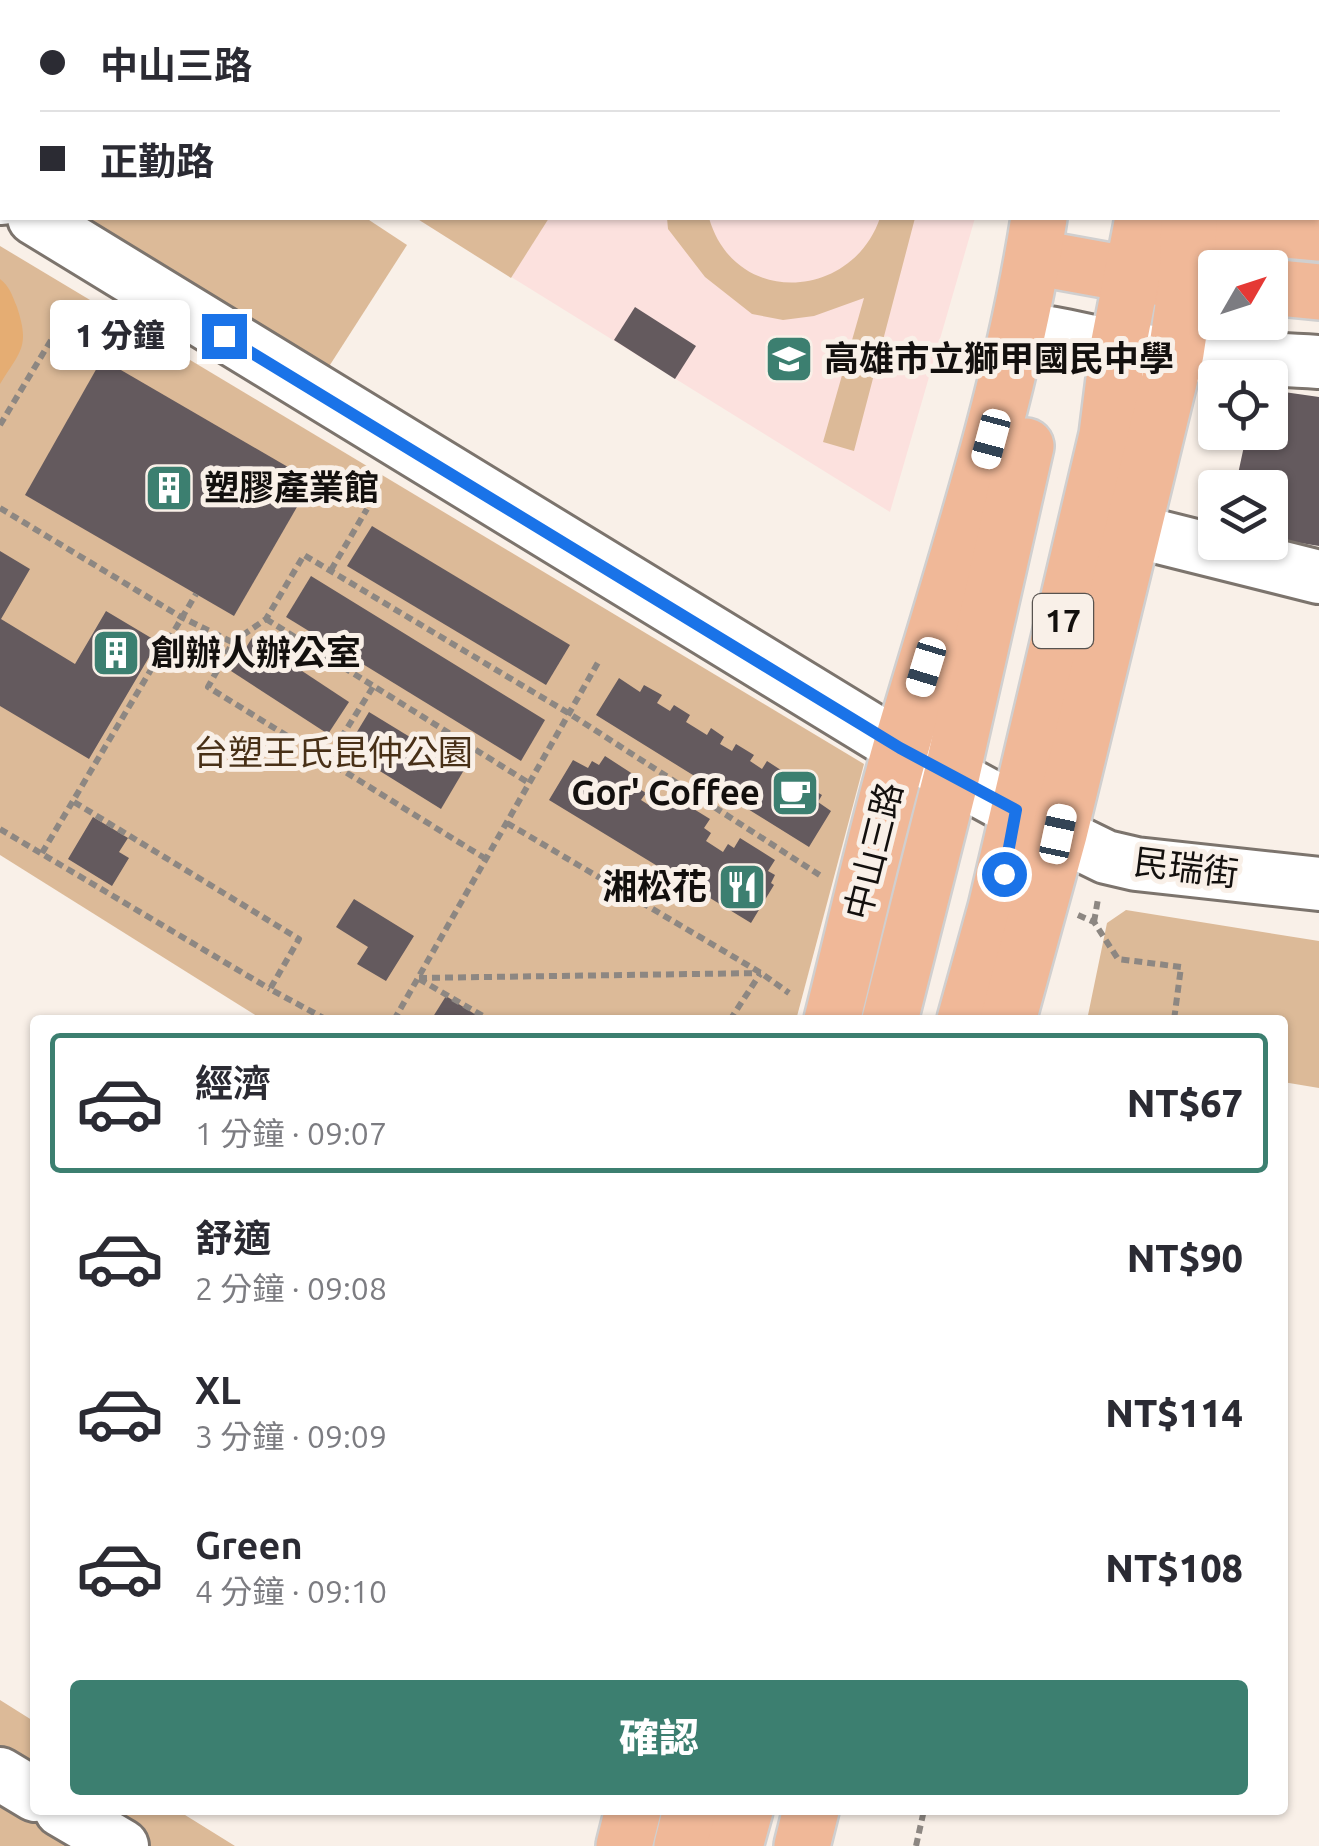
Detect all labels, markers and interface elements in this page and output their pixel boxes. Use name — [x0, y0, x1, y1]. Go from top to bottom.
text: 中山三路 — [100, 44, 252, 86]
text: 正勤路 — [100, 140, 214, 182]
north arrow — [1198, 250, 1288, 340]
map controls — [1198, 250, 1288, 560]
callout: 1 分鐘 — [49, 301, 189, 371]
route end — [202, 314, 247, 359]
text: 1 分鐘 — [75, 317, 165, 353]
school or university icon: 高雄市立獅甲國民中學 — [763, 333, 815, 385]
place label: 高雄市立獅甲國民中學 — [824, 338, 1174, 378]
button: locate — [1198, 360, 1288, 450]
car — [969, 406, 1013, 472]
building icon: 塑膠產業館 — [143, 462, 195, 514]
place label: 塑膠產業館 — [204, 467, 379, 507]
button: layers — [1198, 470, 1288, 560]
road number: 17 — [1033, 594, 1093, 648]
building icon: 創辦人辦公室 — [90, 627, 142, 679]
place label: 創辦人辦公室 — [151, 632, 361, 672]
car — [903, 634, 949, 700]
park label: 台塑王氏昆仲公園 — [193, 732, 473, 772]
cafe icon: Gor' Coffee — [769, 767, 821, 819]
place label: Gor' Coffee — [571, 772, 760, 812]
street label: 中山三路 — [837, 778, 909, 924]
car — [1037, 802, 1079, 866]
street label: 民瑞街 — [1132, 841, 1241, 893]
route start — [982, 852, 1027, 897]
restaurant icon: 湘松花 — [716, 861, 768, 913]
place label: 湘松花 — [602, 866, 707, 906]
icon: car — [75, 1058, 165, 1148]
text: 經濟 — [195, 1062, 271, 1104]
text: NT$67 — [1127, 1082, 1243, 1124]
text: 1 分鐘 · 09:07 — [195, 1115, 387, 1151]
icon: car — [75, 1213, 165, 1303]
text: 舒適 — [195, 1217, 271, 1259]
text: NT$90 — [1127, 1237, 1243, 1279]
text: 2 分鐘 · 09:08 — [195, 1270, 387, 1306]
icon: car — [75, 1368, 165, 1458]
text: XL — [195, 1369, 241, 1411]
text: NT$114 — [1105, 1392, 1243, 1434]
text: 3 分鐘 · 09:09 — [195, 1418, 387, 1454]
icon: car — [75, 1523, 165, 1613]
text: Green — [195, 1524, 303, 1566]
text: NT$108 — [1105, 1547, 1243, 1589]
text: 4 分鐘 · 09:10 — [195, 1573, 387, 1609]
button: 確認 — [70, 1680, 1248, 1795]

